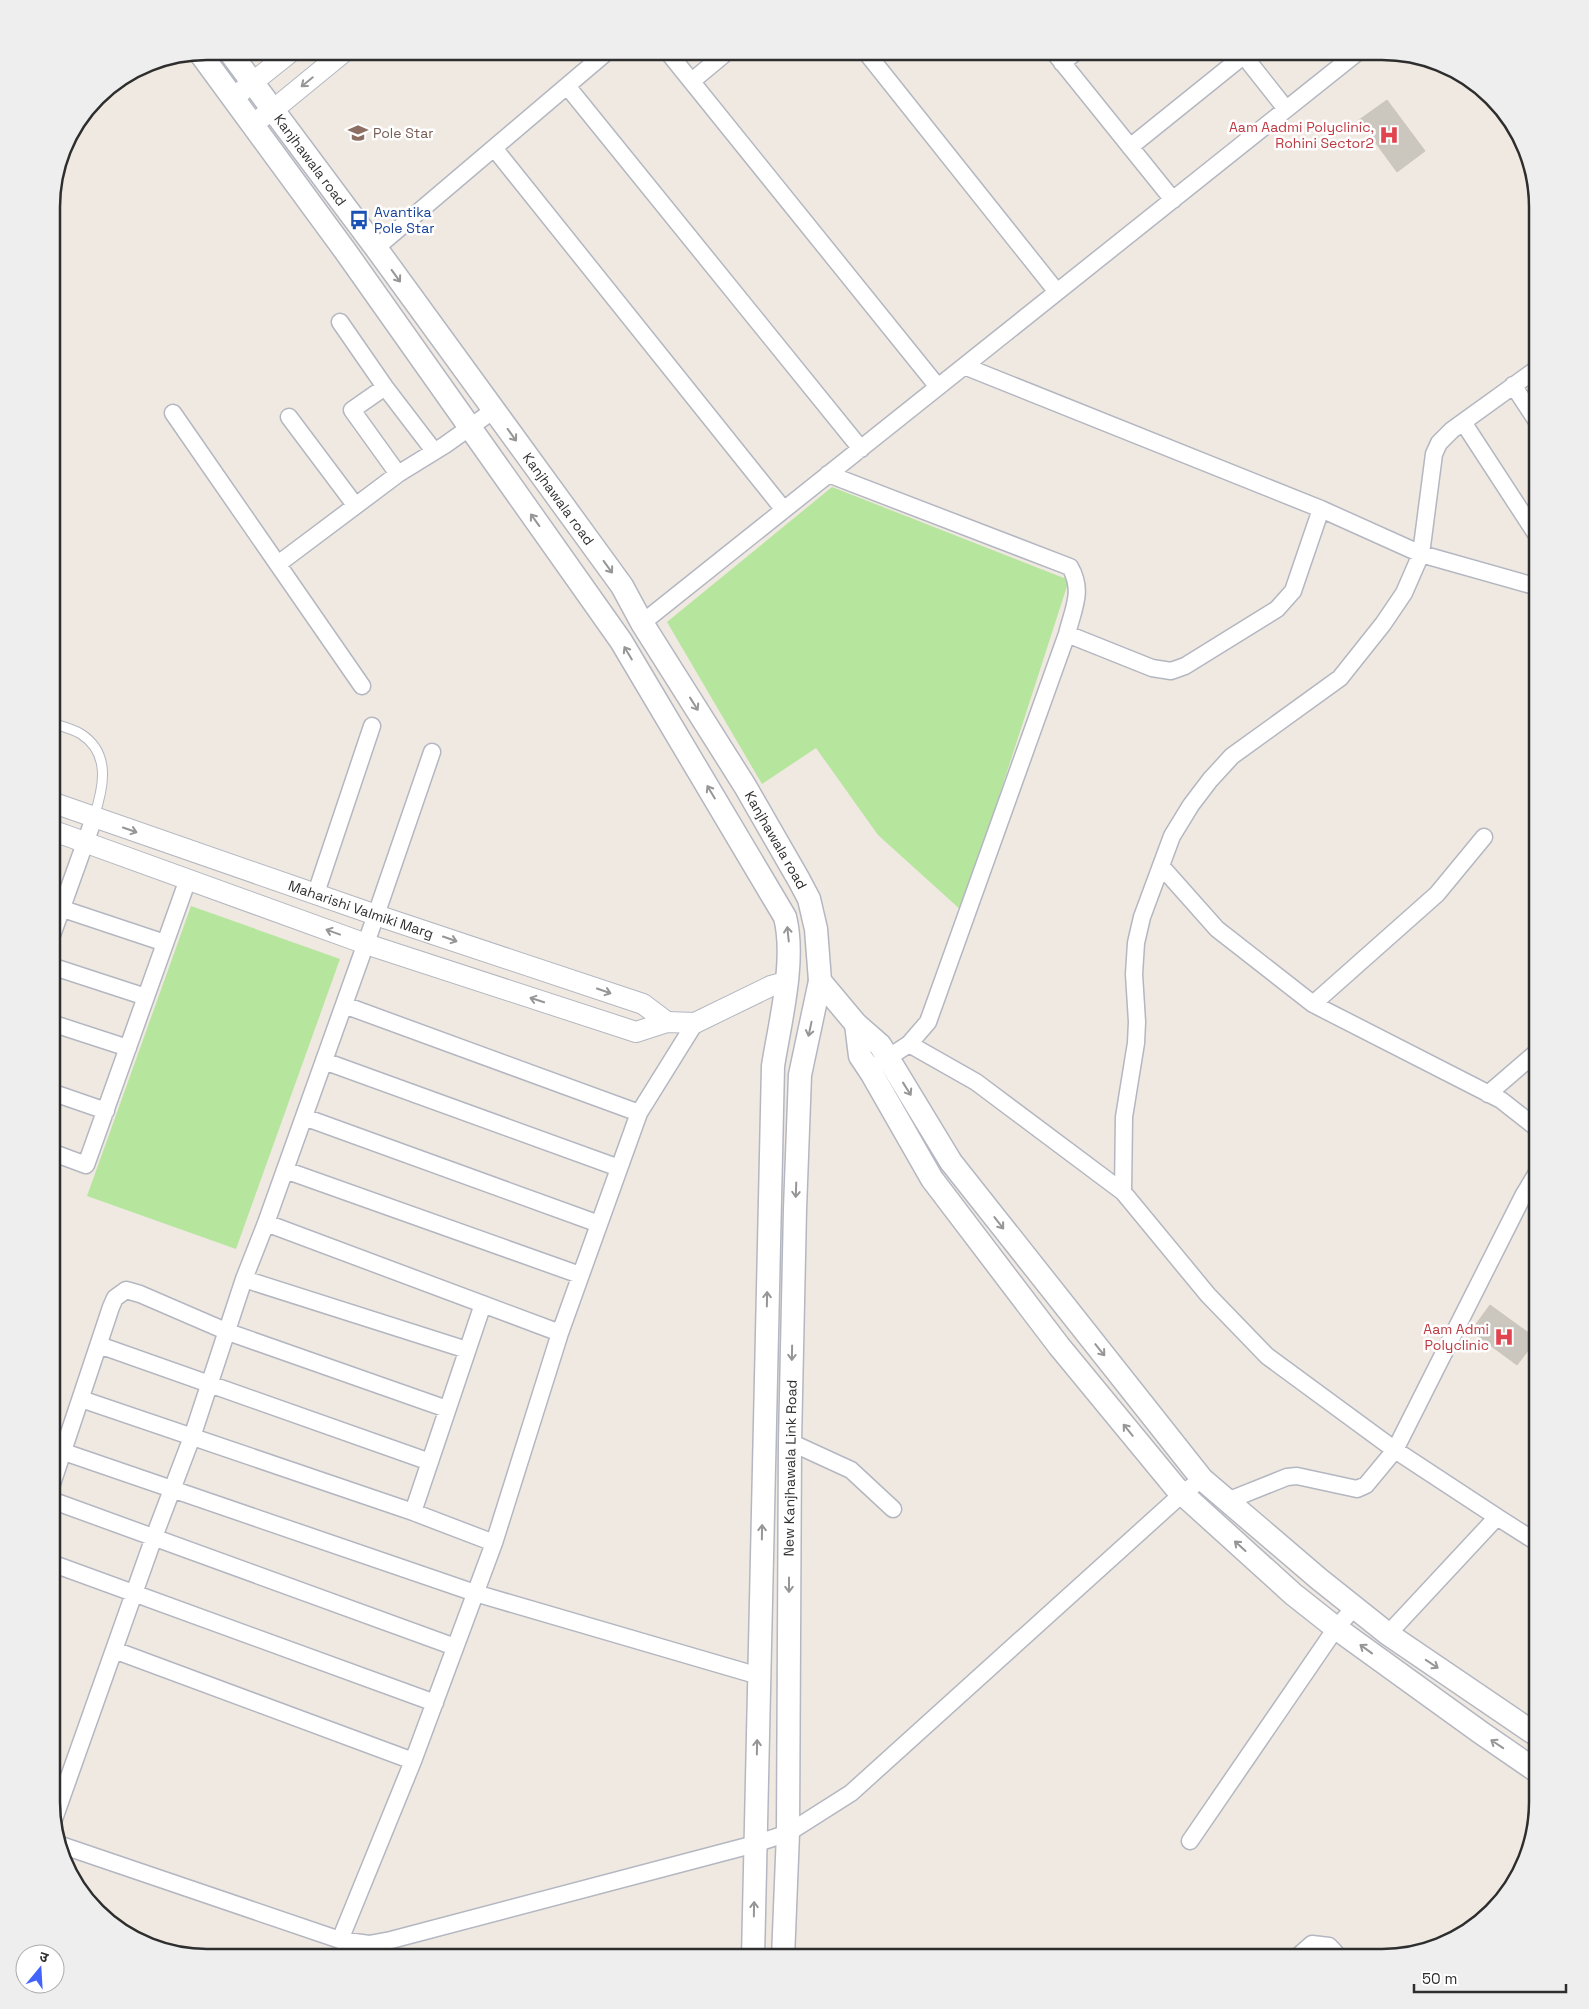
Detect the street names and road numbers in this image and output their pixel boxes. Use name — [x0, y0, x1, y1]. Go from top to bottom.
street label: Kanjhawala road — [270, 111, 350, 209]
street label: Kanjhawala road — [519, 449, 598, 549]
street label: Kanjhawala road — [741, 788, 811, 892]
street label: Maharishi Valmiki Marg — [286, 876, 436, 943]
street label: New Kanjhawala Link Road — [779, 1379, 801, 1557]

